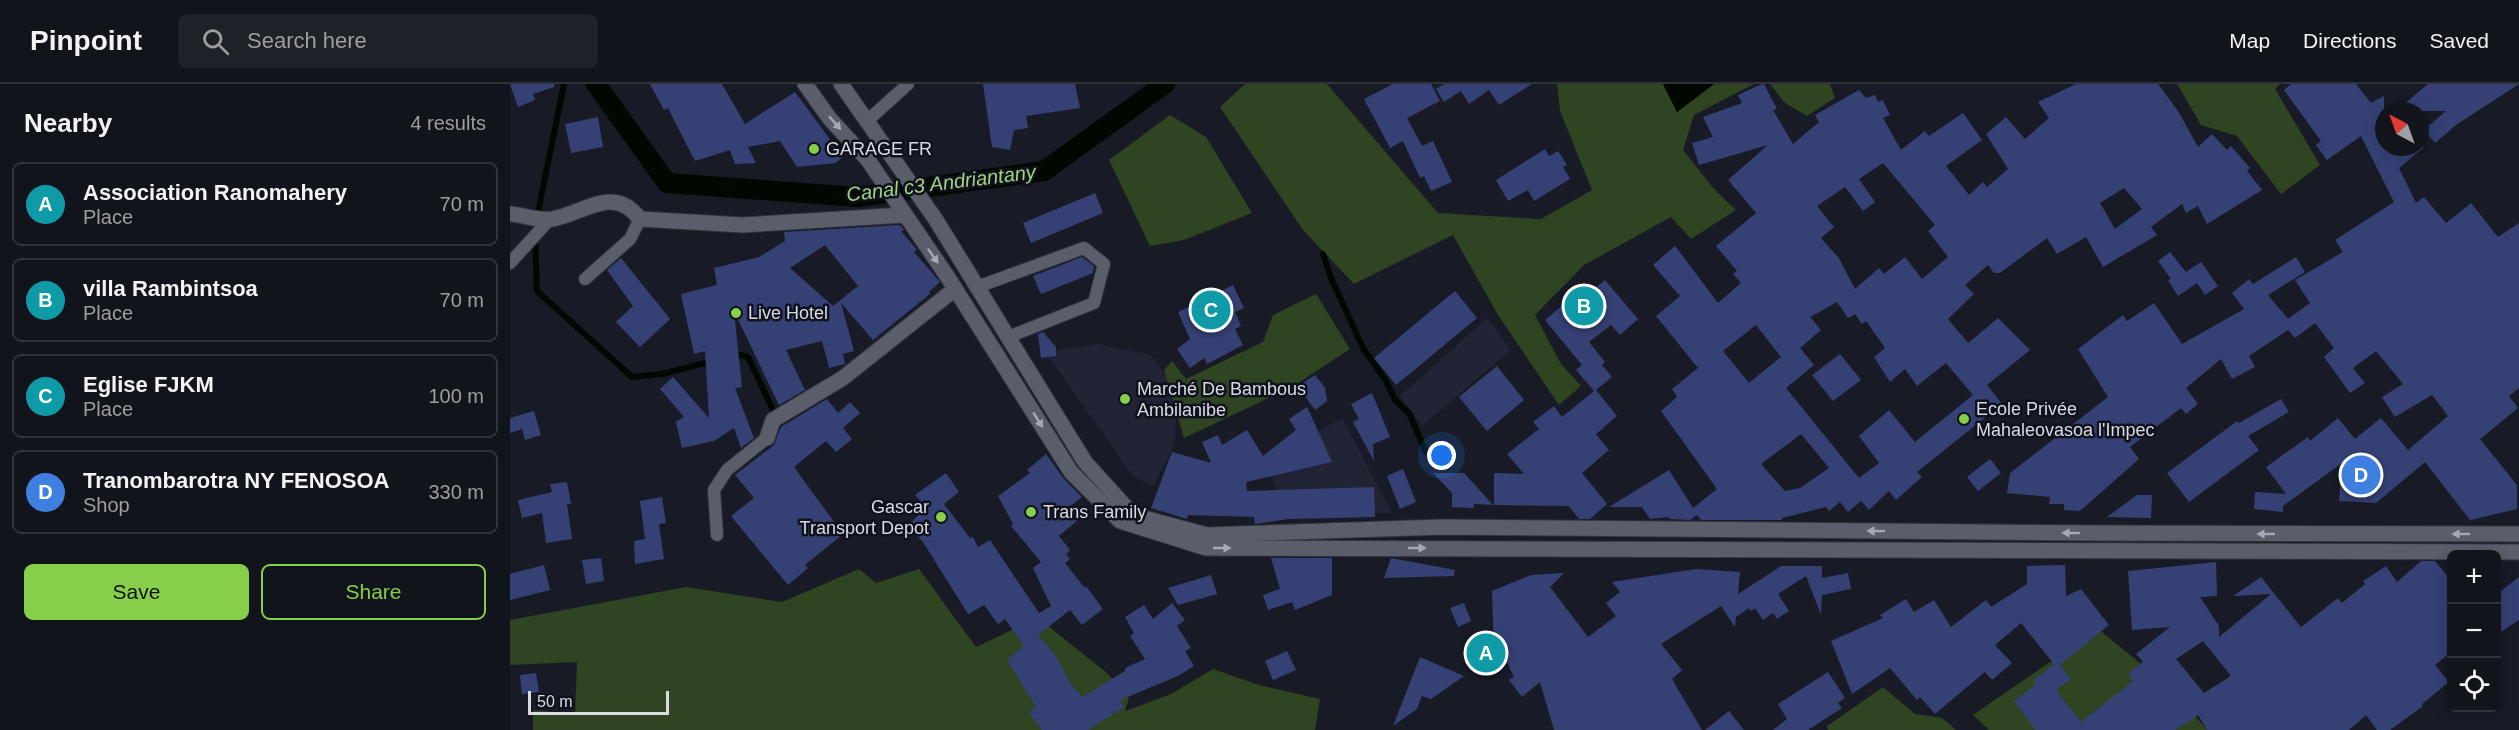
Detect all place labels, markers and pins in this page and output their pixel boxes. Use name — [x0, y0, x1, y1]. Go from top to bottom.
place label: GARAGE FR — [826, 139, 932, 159]
marker: GARAGE FR — [807, 142, 821, 156]
pin: B — [1564, 284, 1604, 328]
pin: C — [1192, 288, 1230, 332]
place label: Live Hotel — [748, 303, 828, 323]
marker: Live Hotel — [729, 306, 743, 320]
place label: Marché De Bambous Ambilanibe — [1137, 379, 1306, 420]
marker: Marché De Bambous Ambilanibe — [1118, 392, 1132, 406]
place label: Ecole Privée Mahaleovasoa l'Impec — [1976, 399, 2155, 440]
marker: Ecole Privée Mahaleovasoa l'Impec — [1957, 412, 1971, 426]
pin: D — [2342, 452, 2380, 498]
place label: Gascar Transport Depot — [800, 497, 929, 538]
place label: Trans Family — [1043, 502, 1146, 522]
marker: Trans Family — [1024, 505, 1038, 519]
marker: Gascar Transport Depot — [934, 510, 948, 524]
pin: A — [1466, 630, 1506, 676]

